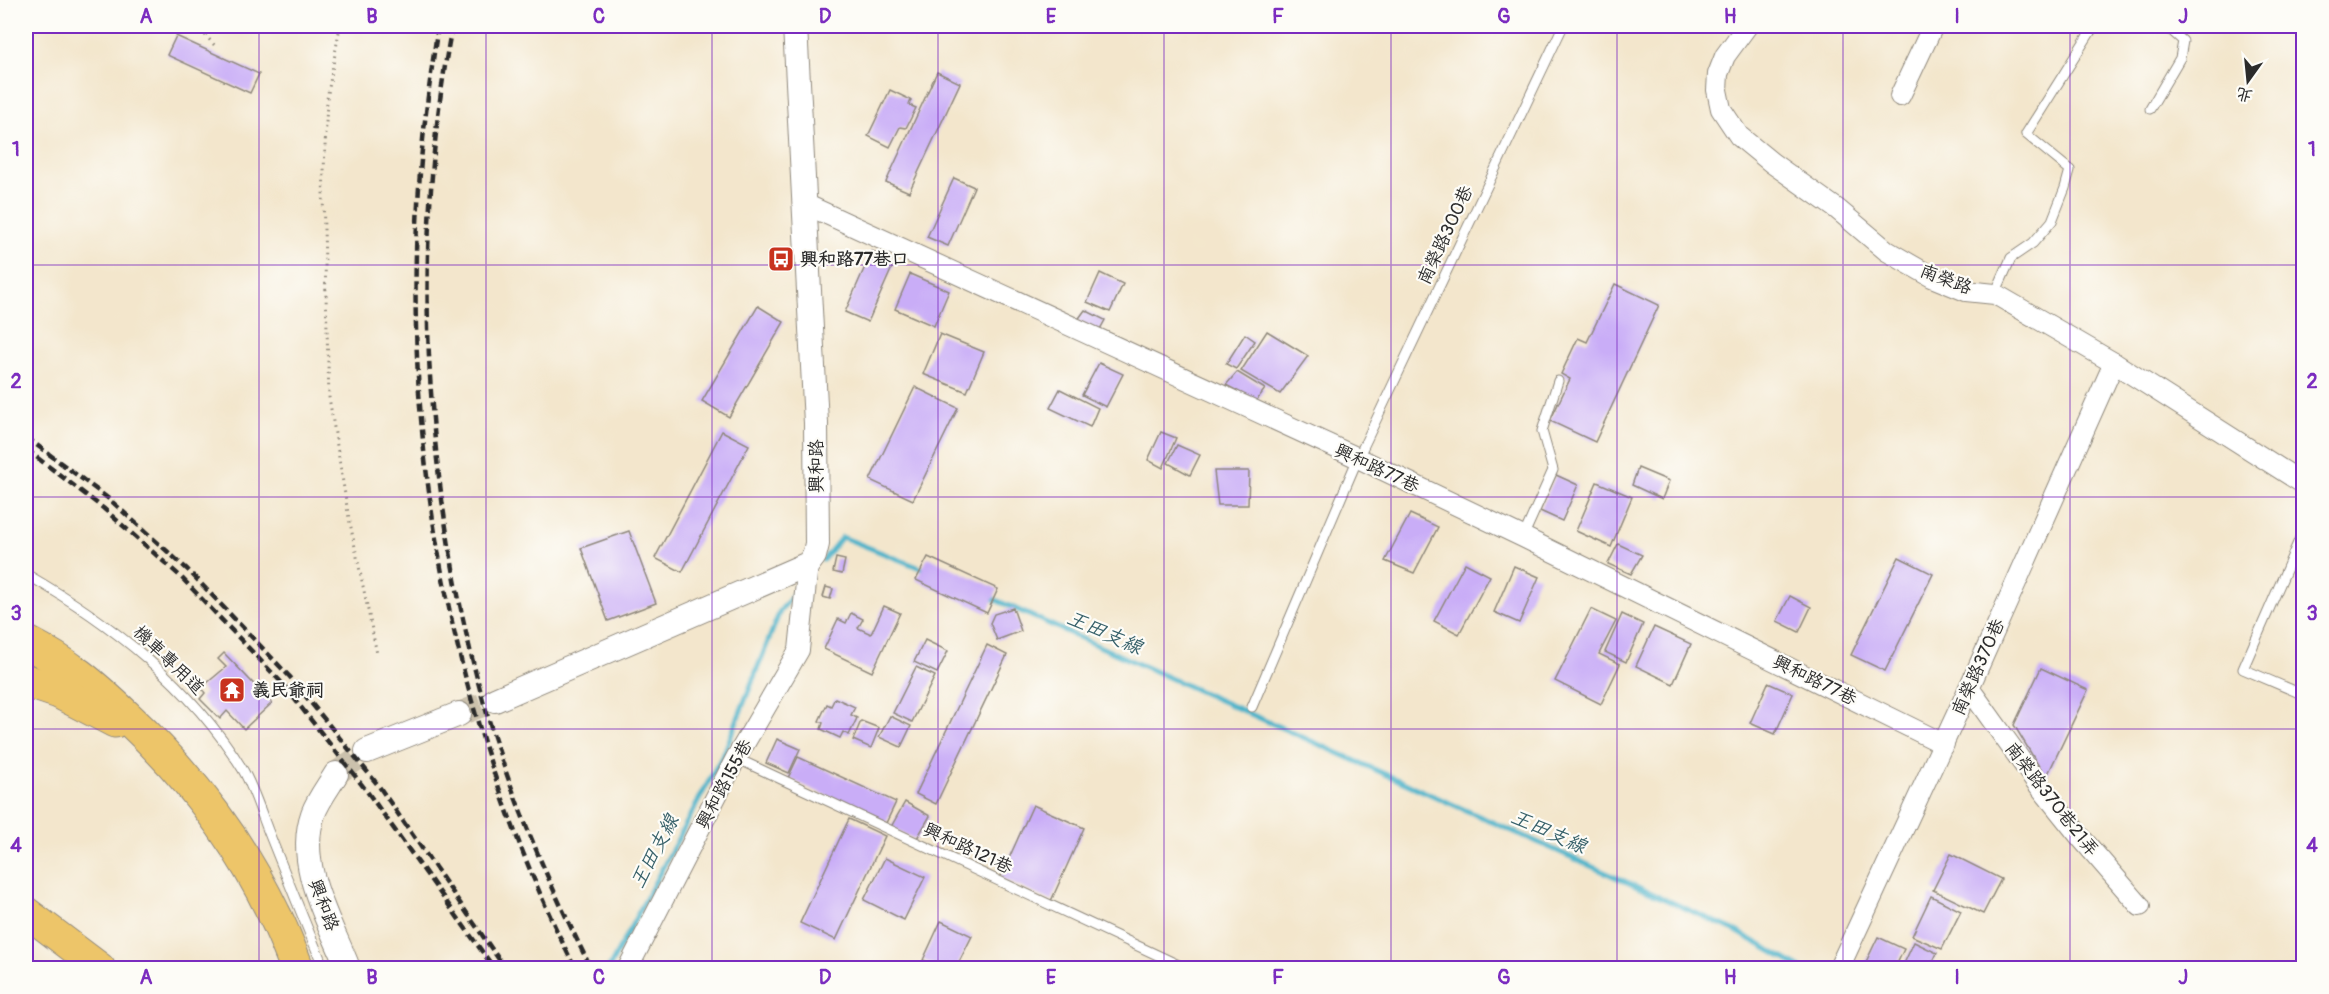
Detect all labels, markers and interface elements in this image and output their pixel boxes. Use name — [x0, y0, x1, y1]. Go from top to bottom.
text: A — [140, 4, 153, 29]
text: B — [366, 4, 378, 29]
text: C — [593, 4, 605, 29]
text: D — [819, 4, 832, 29]
text: E — [1046, 4, 1057, 29]
text: F — [1272, 4, 1284, 29]
text: G — [1497, 4, 1511, 29]
text: H — [1724, 4, 1737, 29]
text: I — [1954, 4, 1960, 29]
text: J — [2178, 4, 2188, 29]
north arrow — [2218, 51, 2278, 111]
text: 北 — [2234, 83, 2255, 106]
text: 1 — [12, 137, 20, 162]
text: 1 — [2308, 137, 2316, 162]
street label: 南榮路300巷 — [1412, 182, 1478, 288]
bus stop icon: 興和路77巷口 — [766, 244, 796, 274]
place label: 興和路77巷口 — [800, 248, 909, 271]
street label: 南榮路 — [1916, 259, 1975, 300]
text: 2 — [10, 369, 22, 394]
text: 2 — [2306, 369, 2318, 394]
street label: 興和路 — [805, 439, 828, 493]
street label: 興和路77巷 — [1331, 439, 1423, 498]
text: 3 — [10, 601, 22, 626]
text: 3 — [2306, 601, 2318, 626]
water label: 王田支線 — [1063, 605, 1147, 661]
street label: 南榮路370巷 — [1947, 615, 2010, 719]
street label: 機車專用道 — [128, 621, 209, 700]
street label: 興和路77巷 — [1769, 650, 1861, 711]
temple icon: 義民爺祠 — [217, 675, 247, 705]
place label: 義民爺祠 — [252, 679, 324, 702]
street label: 興和路155巷 — [691, 735, 758, 833]
street label: 南榮路370巷21弄 — [2000, 737, 2103, 861]
water label: 王田支線 — [1507, 804, 1591, 860]
water label: 王田支線 — [625, 809, 685, 892]
street label: 興和路121巷 — [919, 818, 1016, 879]
text: 4 — [10, 833, 22, 858]
text: 4 — [2306, 833, 2318, 858]
street label: 興和路 — [303, 876, 344, 935]
text: A — [140, 965, 153, 990]
text: B — [366, 965, 378, 990]
text: C — [593, 965, 605, 990]
text: D — [819, 965, 832, 990]
text: E — [1046, 965, 1057, 990]
text: F — [1272, 965, 1284, 990]
text: G — [1497, 965, 1511, 990]
text: H — [1724, 965, 1737, 990]
text: I — [1954, 965, 1960, 990]
text: J — [2178, 965, 2188, 990]

